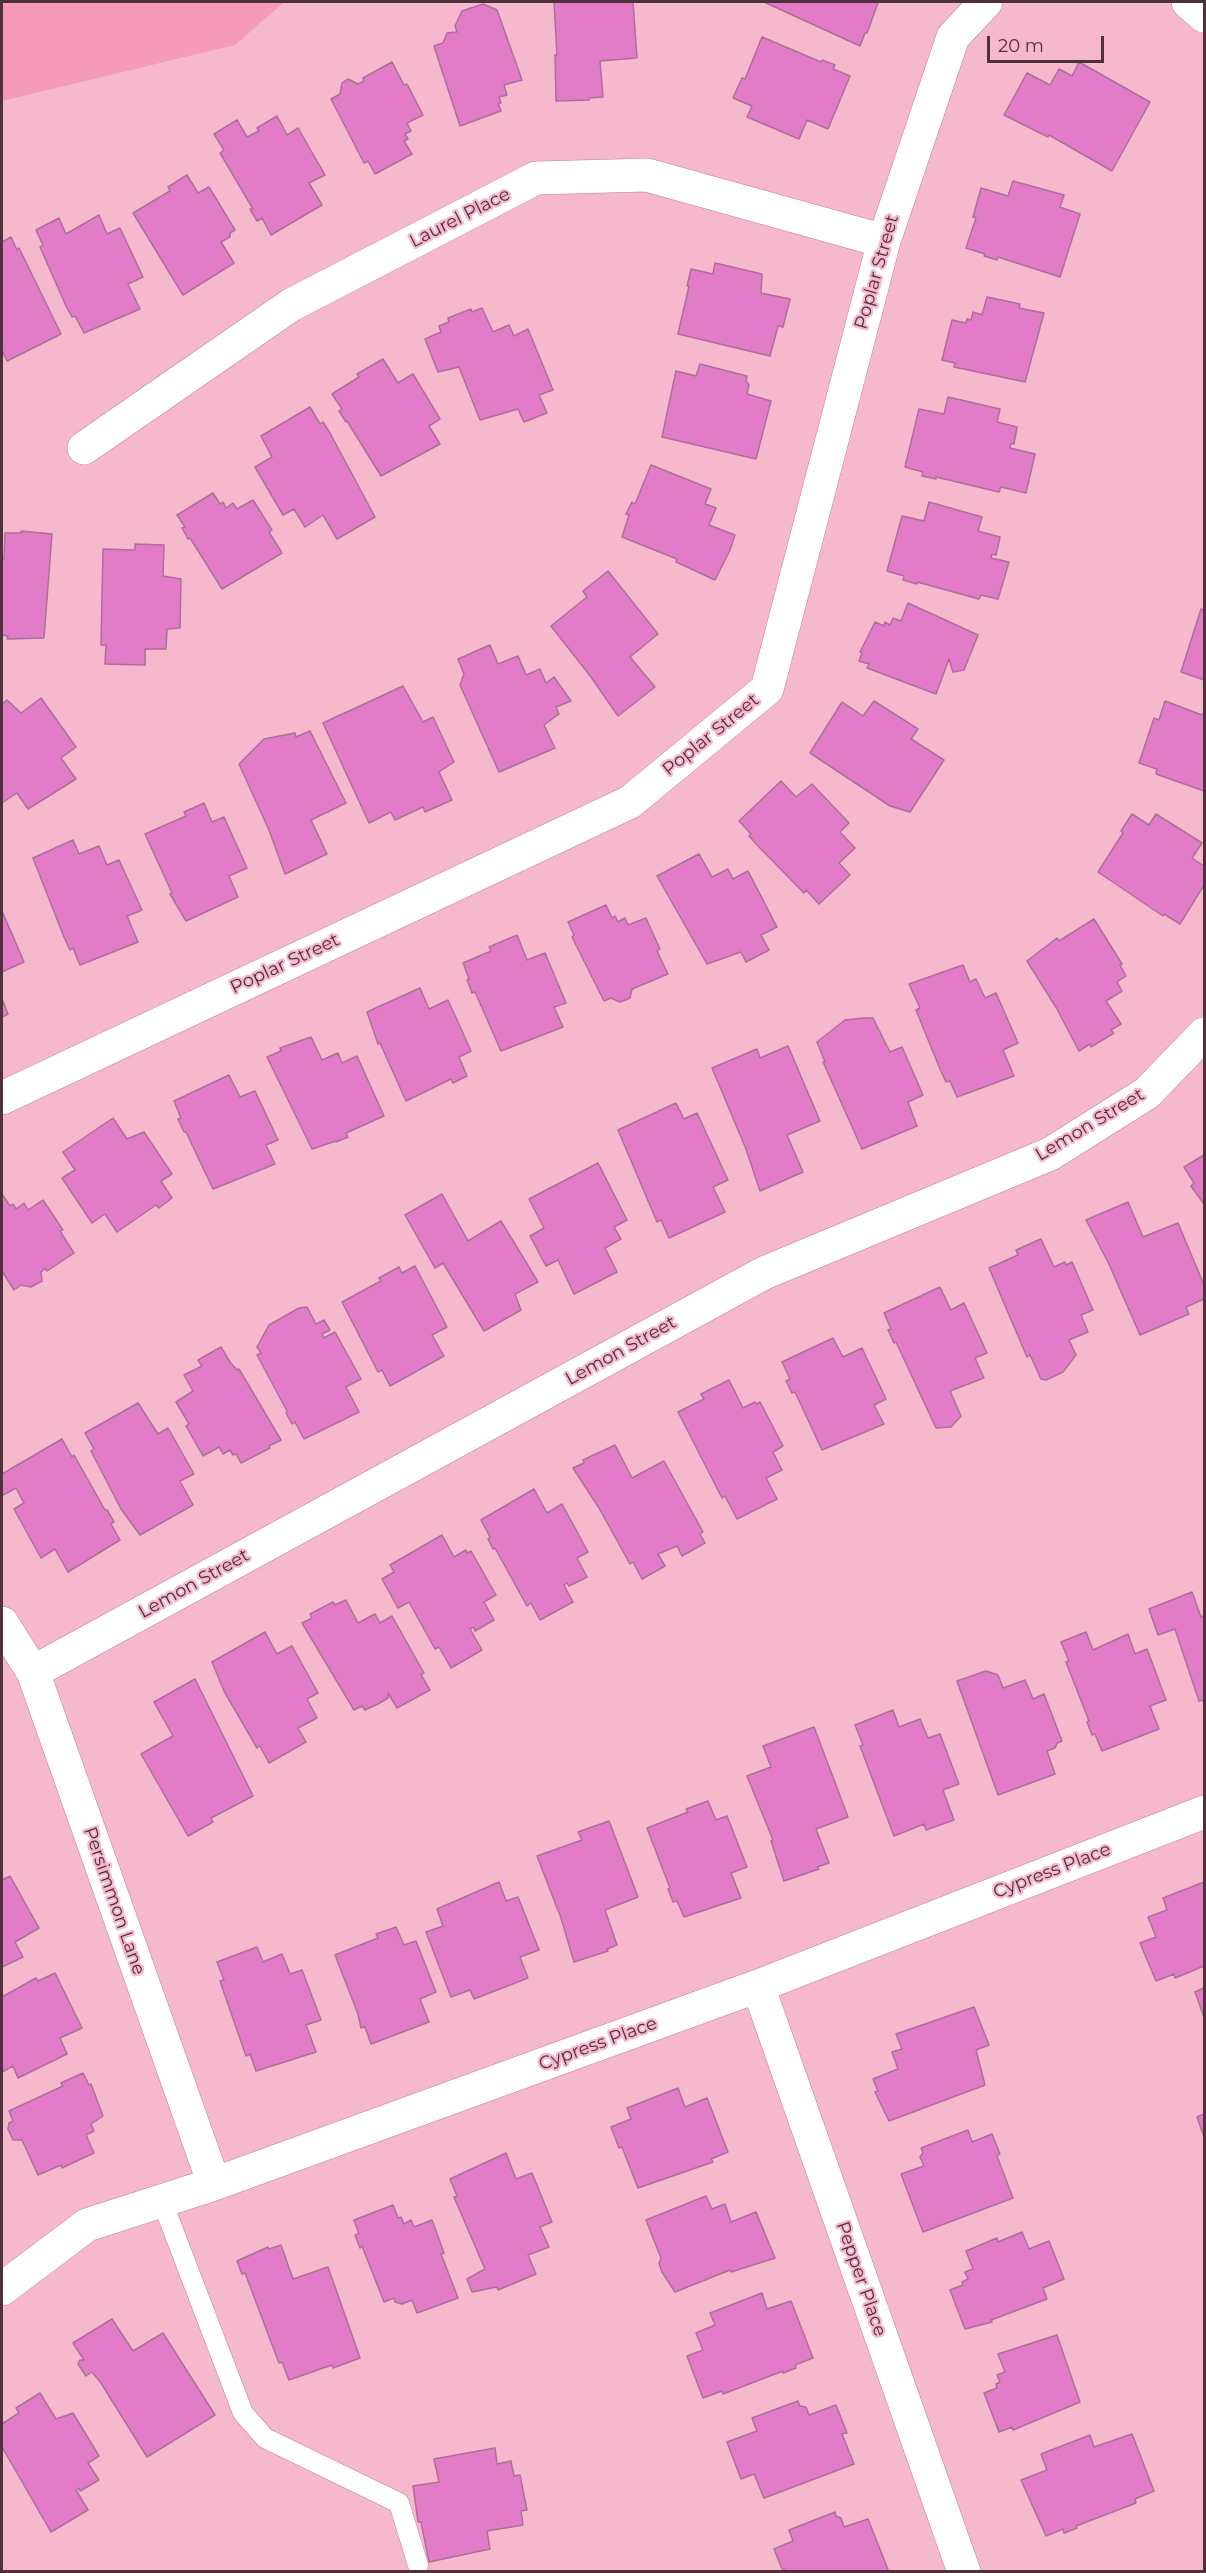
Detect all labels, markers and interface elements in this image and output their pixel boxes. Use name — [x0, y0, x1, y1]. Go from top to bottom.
scale bar — [990, 24, 1107, 62]
text: 20 m — [998, 35, 1044, 57]
street label: Laurel Place — [406, 183, 514, 253]
street label: Poplar Street — [850, 212, 904, 332]
street label: Poplar Street — [658, 689, 764, 781]
street label: Poplar Street — [227, 929, 343, 999]
street label: Lemon Street — [1032, 1084, 1148, 1166]
street label: Lemon Street — [562, 1312, 680, 1390]
street label: Lemon Street — [135, 1545, 253, 1623]
street label: Persimmon Lane — [79, 1824, 149, 1978]
street label: Cypress Place — [990, 1839, 1114, 1903]
street label: Cypress Place — [536, 2013, 660, 2075]
street label: Pepper Place — [831, 2219, 891, 2339]

